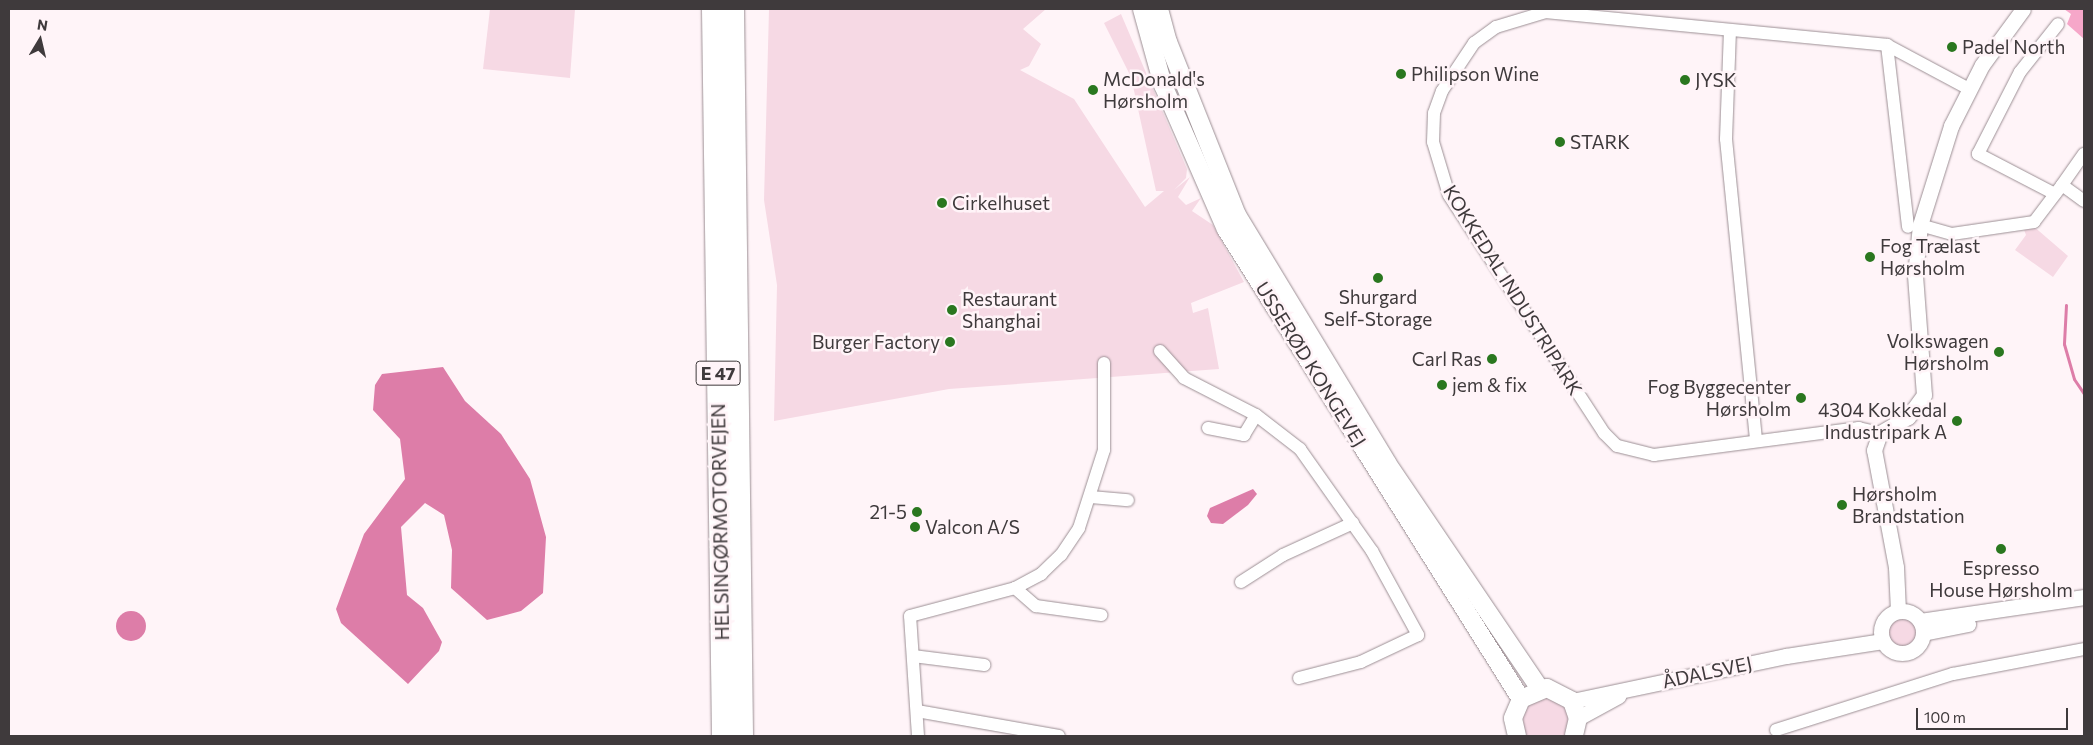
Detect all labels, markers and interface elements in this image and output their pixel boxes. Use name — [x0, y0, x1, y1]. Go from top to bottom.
north arrow — [15, 15, 65, 65]
text: N — [36, 15, 49, 34]
place label: Padel North — [1962, 36, 2065, 58]
marker: Padel North — [1946, 41, 1958, 53]
place label: Philipson Wine — [1411, 63, 1539, 85]
place label: McDonald's Hørsholm — [1103, 68, 1205, 112]
marker: Philipson Wine — [1395, 68, 1407, 80]
place label: JYSK — [1695, 69, 1736, 91]
marker: JYSK — [1679, 74, 1691, 86]
marker: McDonald's Hørsholm — [1087, 84, 1099, 96]
place label: STARK — [1570, 131, 1630, 153]
marker: STARK — [1554, 136, 1566, 148]
street label: KOKKEDAL INDUSTRIPARK — [1439, 181, 1587, 399]
place label: Cirkelhuset — [952, 192, 1050, 214]
marker: Cirkelhuset — [936, 197, 948, 209]
place label: Fog Trælast Hørsholm — [1880, 235, 1980, 279]
marker: Fog Trælast Hørsholm — [1864, 251, 1876, 263]
marker: Shurgard Self-Storage — [1372, 272, 1384, 284]
street label: USSERØD KONGEVEJ — [1251, 277, 1371, 451]
place label: Shurgard Self-Storage — [1324, 286, 1432, 330]
place label: Restaurant Shanghai — [962, 288, 1057, 332]
marker: Restaurant Shanghai — [946, 304, 958, 316]
place label: Volkswagen Hørsholm — [1886, 330, 1989, 374]
place label: Burger Factory — [812, 331, 940, 353]
marker: Burger Factory — [944, 336, 956, 348]
marker: Volkswagen Hørsholm — [1993, 346, 2005, 358]
place label: Carl Ras — [1412, 348, 1482, 370]
marker: Carl Ras — [1486, 353, 1498, 365]
road number: E 47 — [696, 358, 740, 388]
place label: jem & fix — [1452, 374, 1527, 396]
place label: Fog Byggecenter Hørsholm — [1647, 376, 1791, 420]
marker: jem & fix — [1436, 379, 1448, 391]
marker: Fog Byggecenter Hørsholm — [1795, 392, 1807, 404]
place label: 4304 Kokkedal Industripark A — [1818, 399, 1947, 443]
street label: HELSINGØRMOTORVEJEN — [707, 403, 733, 641]
marker: 4304 Kokkedal Industripark A — [1951, 415, 1963, 427]
place label: Hørsholm Brandstation — [1852, 483, 1965, 527]
marker: Hørsholm Brandstation — [1836, 499, 1848, 511]
place label: 21-5 — [869, 501, 907, 523]
marker: 21-5 — [911, 506, 923, 518]
place label: Valcon A/S — [925, 516, 1020, 538]
marker: Valcon A/S — [909, 521, 921, 533]
marker: Espresso House Hørsholm — [1995, 543, 2007, 555]
place label: Espresso House Hørsholm — [1929, 557, 2073, 601]
street label: ÅDALSVEJ — [1660, 651, 1754, 693]
scale bar — [1918, 698, 2070, 730]
text: 100 m — [1924, 708, 1966, 726]

